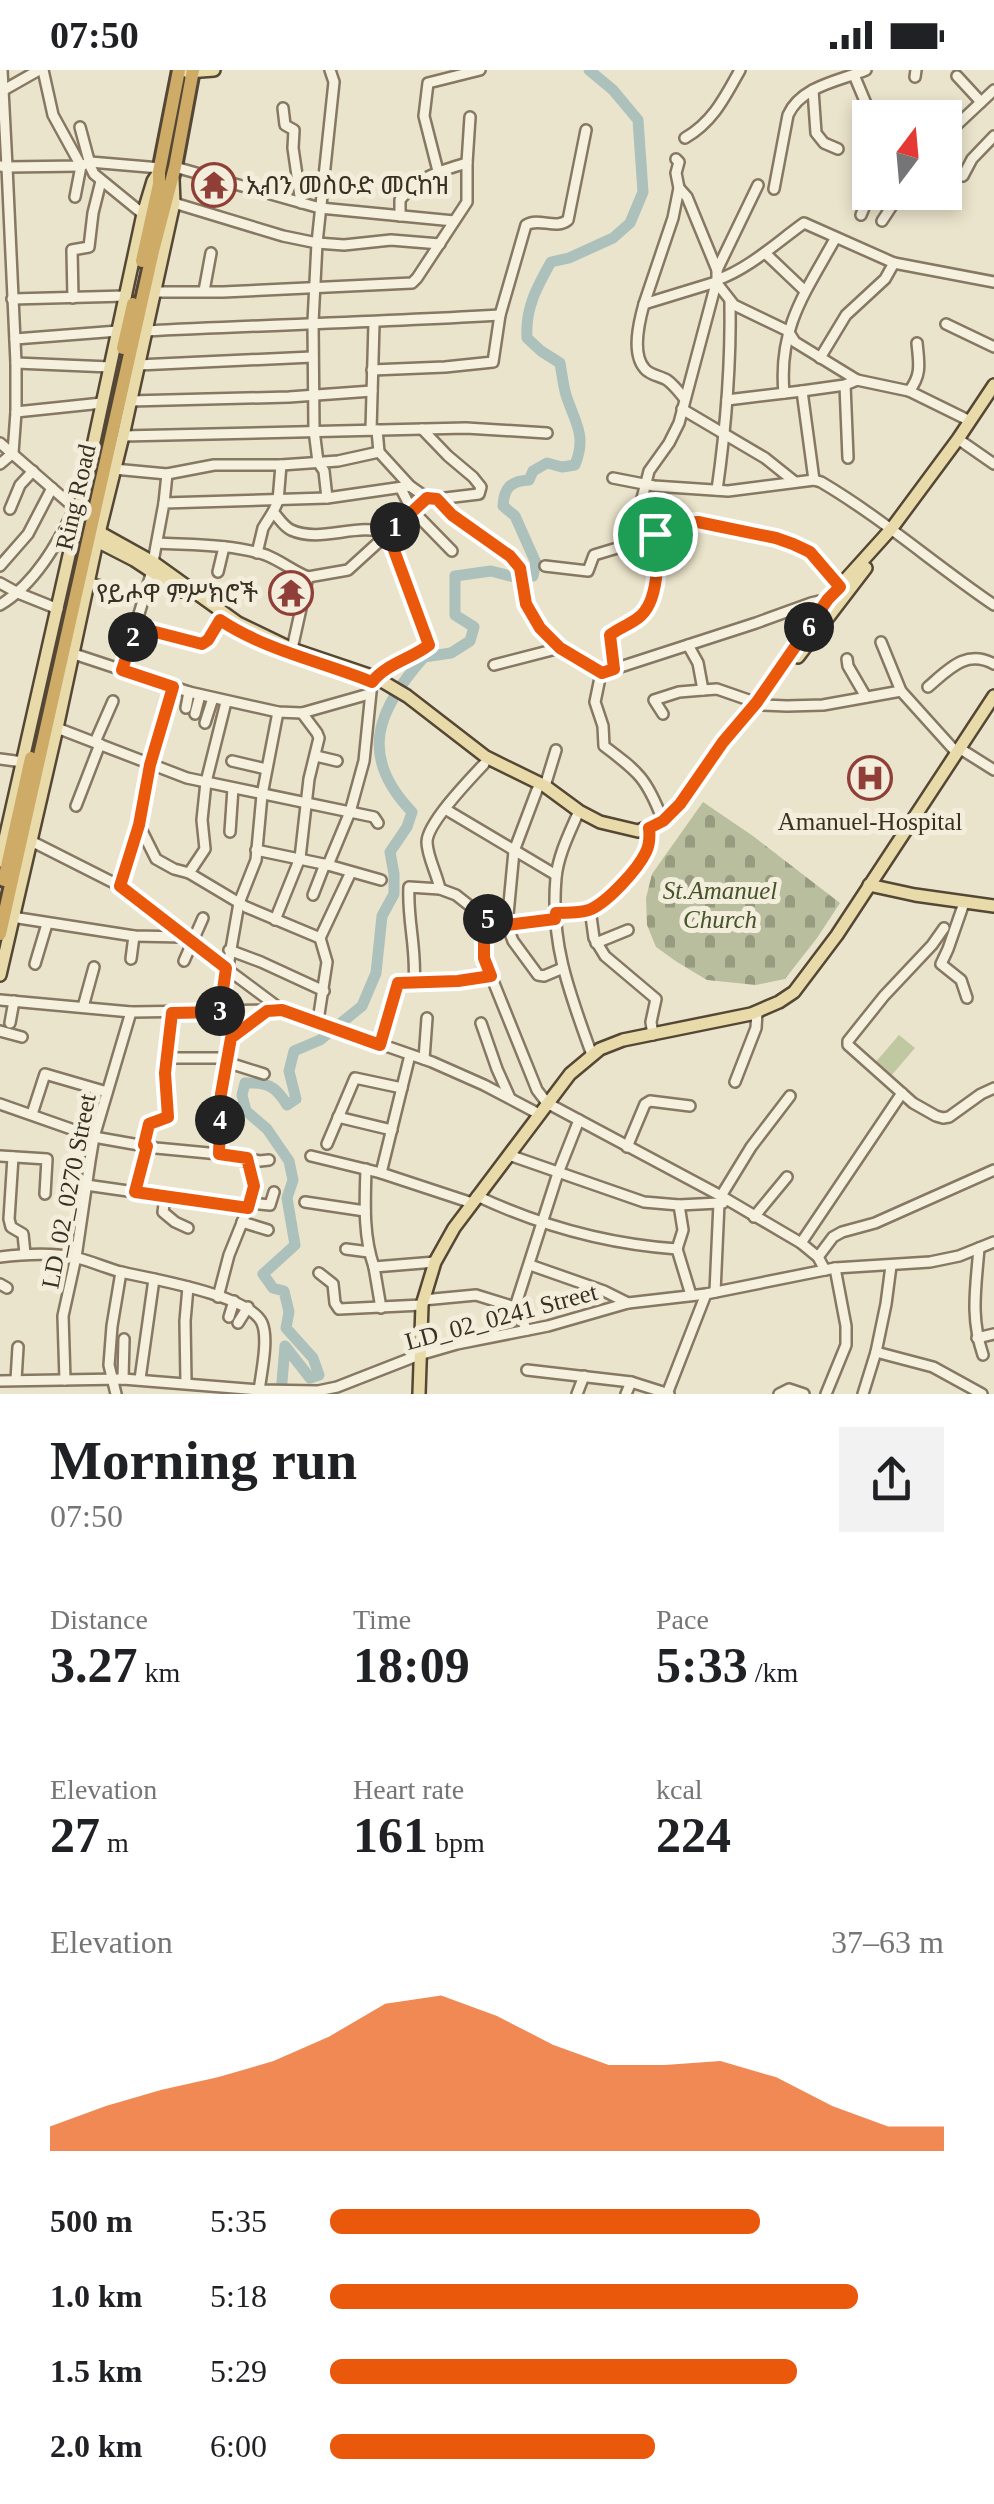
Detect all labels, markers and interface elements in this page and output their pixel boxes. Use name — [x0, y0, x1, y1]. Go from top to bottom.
text: 07:50 — [50, 14, 139, 56]
north arrow — [852, 100, 962, 210]
map controls — [852, 100, 962, 210]
temple icon: ኢብን መስዑድ መርከዝ — [191, 162, 237, 208]
place label: ኢብን መስዑድ መርከዝ — [246, 172, 449, 199]
street label: Ring Road — [50, 441, 101, 553]
pin — [613, 492, 698, 577]
pin: 1 — [370, 502, 420, 552]
icon: arrive — [628, 507, 683, 562]
text: 1 — [388, 511, 402, 542]
temple icon: የይሖዋ ምሥክሮች — [268, 570, 314, 616]
place label: የይሖዋ ምሥክሮች — [96, 580, 258, 607]
pin: 6 — [784, 602, 834, 652]
text: 6 — [802, 611, 816, 642]
pin: 2 — [108, 612, 158, 662]
text: 2 — [126, 621, 140, 652]
hospital icon: Amanuel-Hospital — [847, 755, 893, 801]
place label: Amanuel-Hospital — [778, 808, 962, 835]
park label: St.Amanuel Church — [663, 877, 777, 933]
pin: 5 — [463, 894, 513, 944]
text: 5 — [481, 903, 495, 934]
pin: 3 — [195, 986, 245, 1036]
text: 3 — [213, 995, 227, 1026]
street label: LD_02_0270 Street — [36, 1091, 101, 1291]
pin: 4 — [195, 1095, 245, 1145]
text: 4 — [213, 1104, 227, 1135]
street label: LD_02_0241 Street — [402, 1278, 600, 1355]
button: share — [839, 1427, 944, 1532]
text: Morning run — [50, 1430, 357, 1491]
text: 07:50 — [50, 1498, 123, 1534]
text: Distance — [50, 1604, 148, 1635]
text: Time — [353, 1604, 411, 1635]
text: Pace — [656, 1604, 709, 1635]
text: 3.27 — [50, 1637, 138, 1693]
text: 18:09 — [353, 1637, 470, 1693]
text: 5:33 — [656, 1637, 748, 1693]
text: km — [138, 1657, 180, 1688]
text: /km — [748, 1657, 798, 1688]
text: Elevation — [50, 1774, 157, 1805]
text: Heart rate — [353, 1774, 464, 1805]
text: kcal — [656, 1774, 703, 1805]
text: 27 — [50, 1807, 100, 1863]
text: 161 — [353, 1807, 428, 1863]
text: 224 — [656, 1807, 731, 1863]
text: m — [100, 1827, 129, 1858]
text: bpm — [428, 1827, 485, 1858]
text: Elevation — [50, 1924, 173, 1960]
text: 37–63 m — [831, 1924, 944, 1960]
text: 500 m — [50, 2203, 133, 2239]
text: 5:35 — [210, 2203, 267, 2239]
text: 1.0 km — [50, 2278, 142, 2314]
text: 5:18 — [210, 2278, 267, 2314]
text: 1.5 km — [50, 2353, 142, 2389]
text: 5:29 — [210, 2353, 267, 2389]
text: 2.0 km — [50, 2428, 142, 2464]
text: 6:00 — [210, 2428, 267, 2464]

